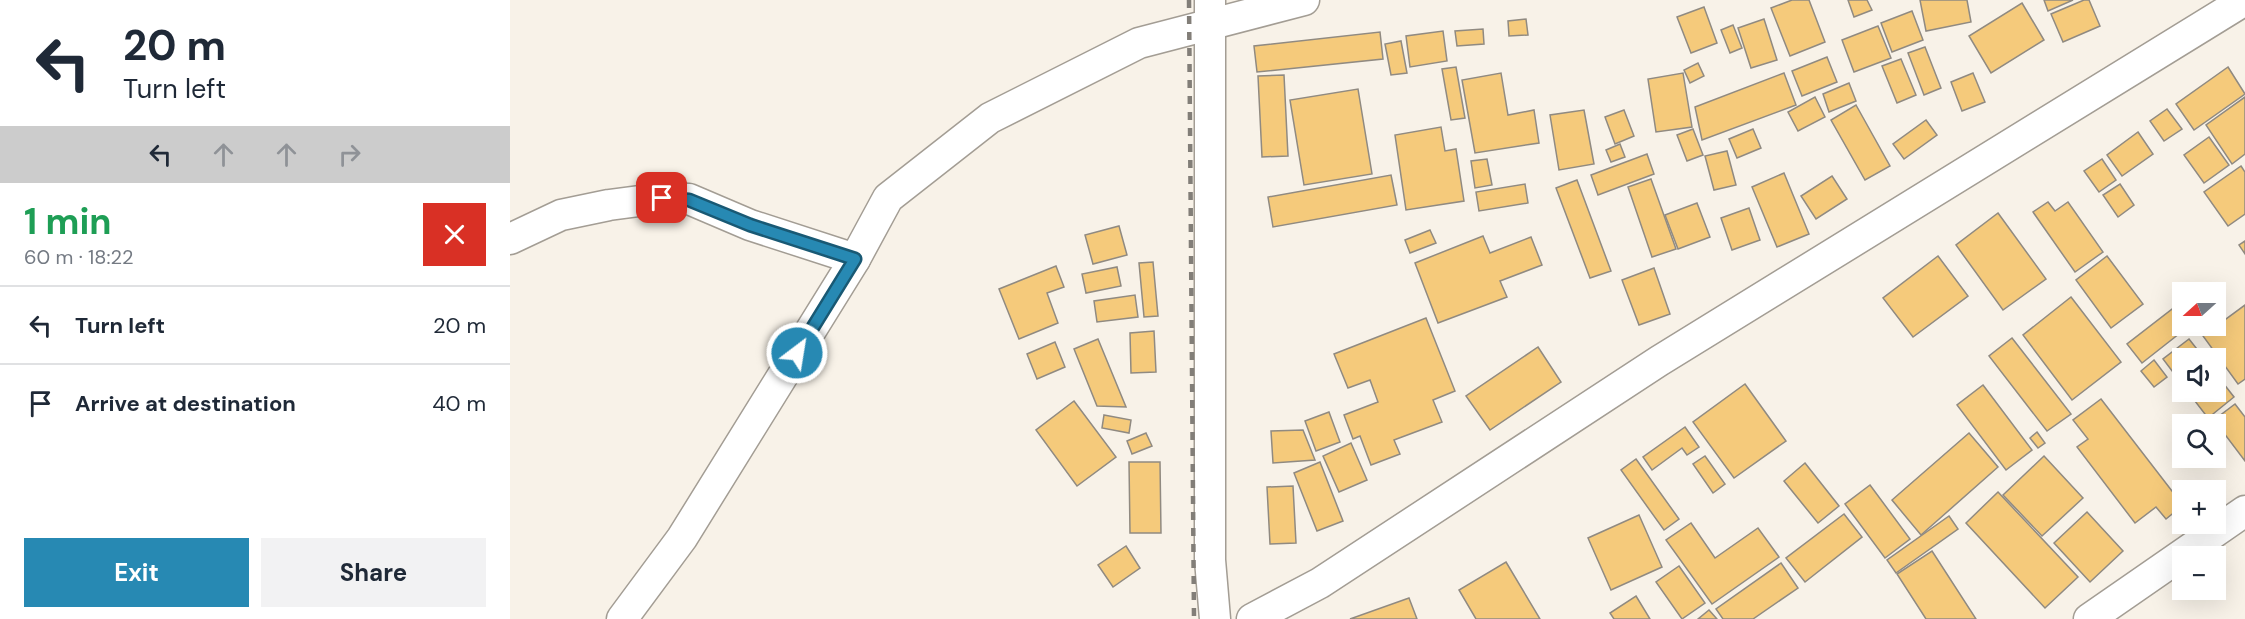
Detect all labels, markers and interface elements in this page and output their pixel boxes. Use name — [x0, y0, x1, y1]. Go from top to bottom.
text: 20 m — [123, 18, 226, 73]
icon: left — [24, 24, 102, 102]
text: Turn left — [123, 71, 226, 106]
icon: left — [144, 138, 177, 171]
icon: ahead — [207, 138, 240, 171]
icon: ahead — [270, 138, 303, 171]
icon: right — [333, 138, 366, 171]
pin — [636, 172, 687, 223]
icon: arrive — [645, 181, 678, 214]
text: 1 min — [24, 198, 112, 245]
button: close — [423, 203, 486, 266]
text: 60 m · 18:22 — [24, 244, 133, 270]
north arrow — [2172, 282, 2226, 336]
map controls — [2172, 282, 2226, 600]
icon: left — [24, 309, 57, 342]
text: Turn left — [75, 311, 165, 340]
text: 20 m — [433, 311, 486, 340]
position arrow — [765, 321, 829, 385]
button: sound — [2172, 348, 2226, 402]
icon: arrive — [24, 387, 57, 420]
text: Arrive at destination — [75, 389, 296, 418]
text: 40 m — [432, 389, 486, 418]
button: search — [2172, 414, 2226, 468]
button: + — [2172, 480, 2226, 534]
button: Exit — [24, 538, 249, 607]
button: Share — [261, 538, 486, 607]
button: − — [2172, 546, 2226, 600]

